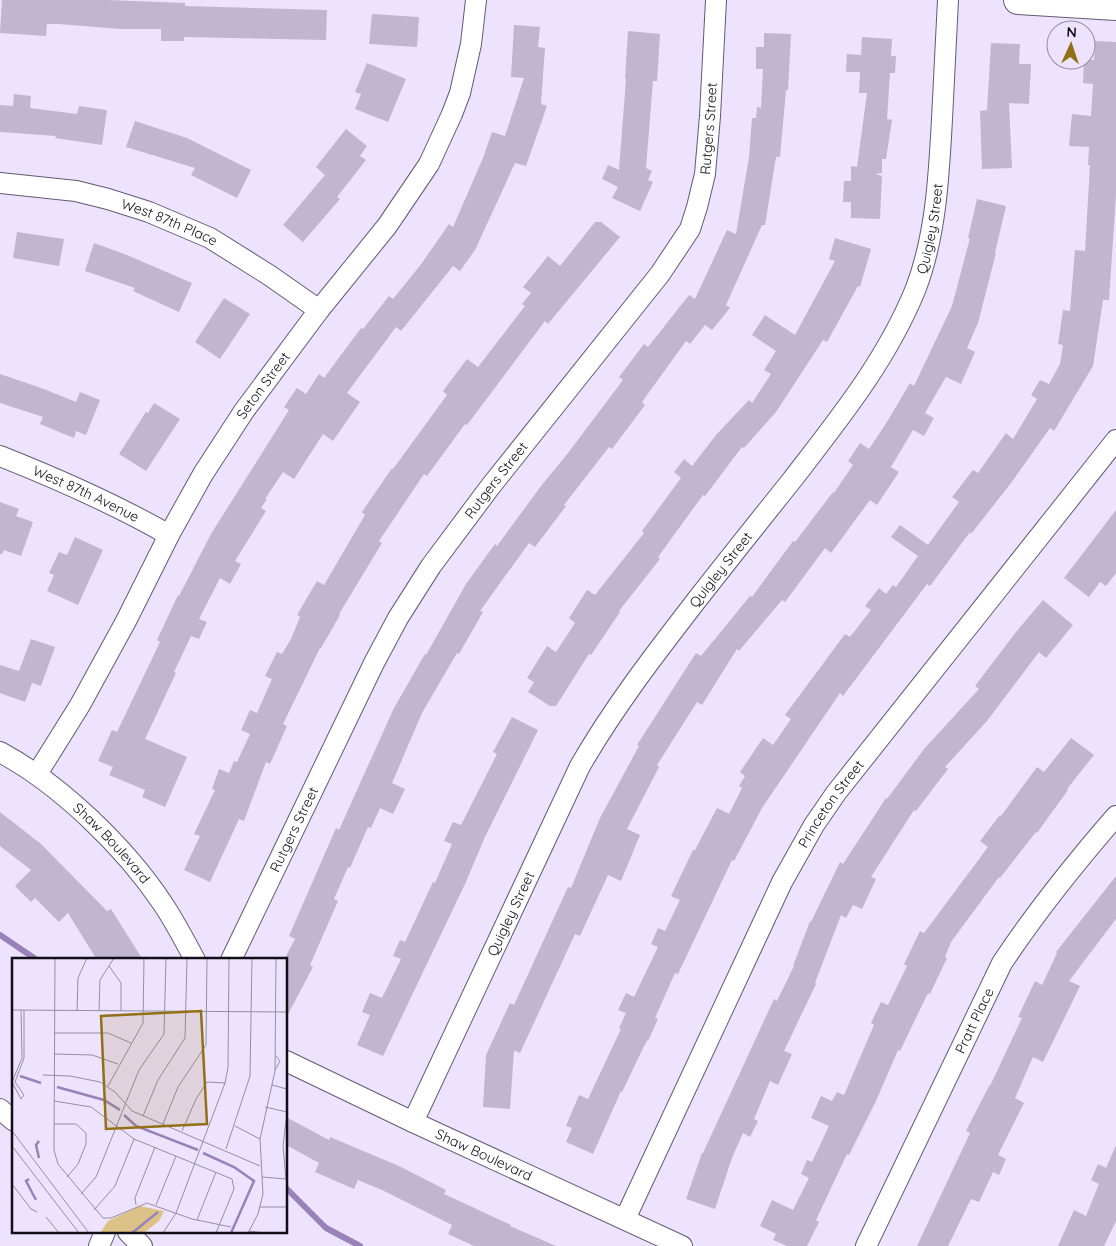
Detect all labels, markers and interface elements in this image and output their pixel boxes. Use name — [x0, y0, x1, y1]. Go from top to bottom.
north arrow — [1046, 20, 1096, 70]
text: N — [1066, 23, 1077, 41]
street label: Rutgers Street — [696, 82, 721, 175]
street label: Quigley Street — [912, 182, 947, 276]
street label: West 87th Place — [119, 195, 221, 250]
street label: Seton Street — [232, 348, 294, 422]
street label: Rutgers Street — [461, 438, 532, 522]
street label: West 87th Avenue — [30, 461, 142, 526]
street label: Quigley Street — [685, 528, 756, 611]
street label: Princeton Street — [794, 756, 868, 851]
street label: Rutgers Street — [266, 784, 322, 875]
street label: Shaw Boulevard — [69, 799, 154, 887]
street label: Quigley Street — [483, 868, 538, 959]
inset map — [12, 958, 288, 1234]
street label: Pratt Place — [951, 985, 998, 1056]
street label: Shaw Boulevard — [433, 1125, 535, 1185]

